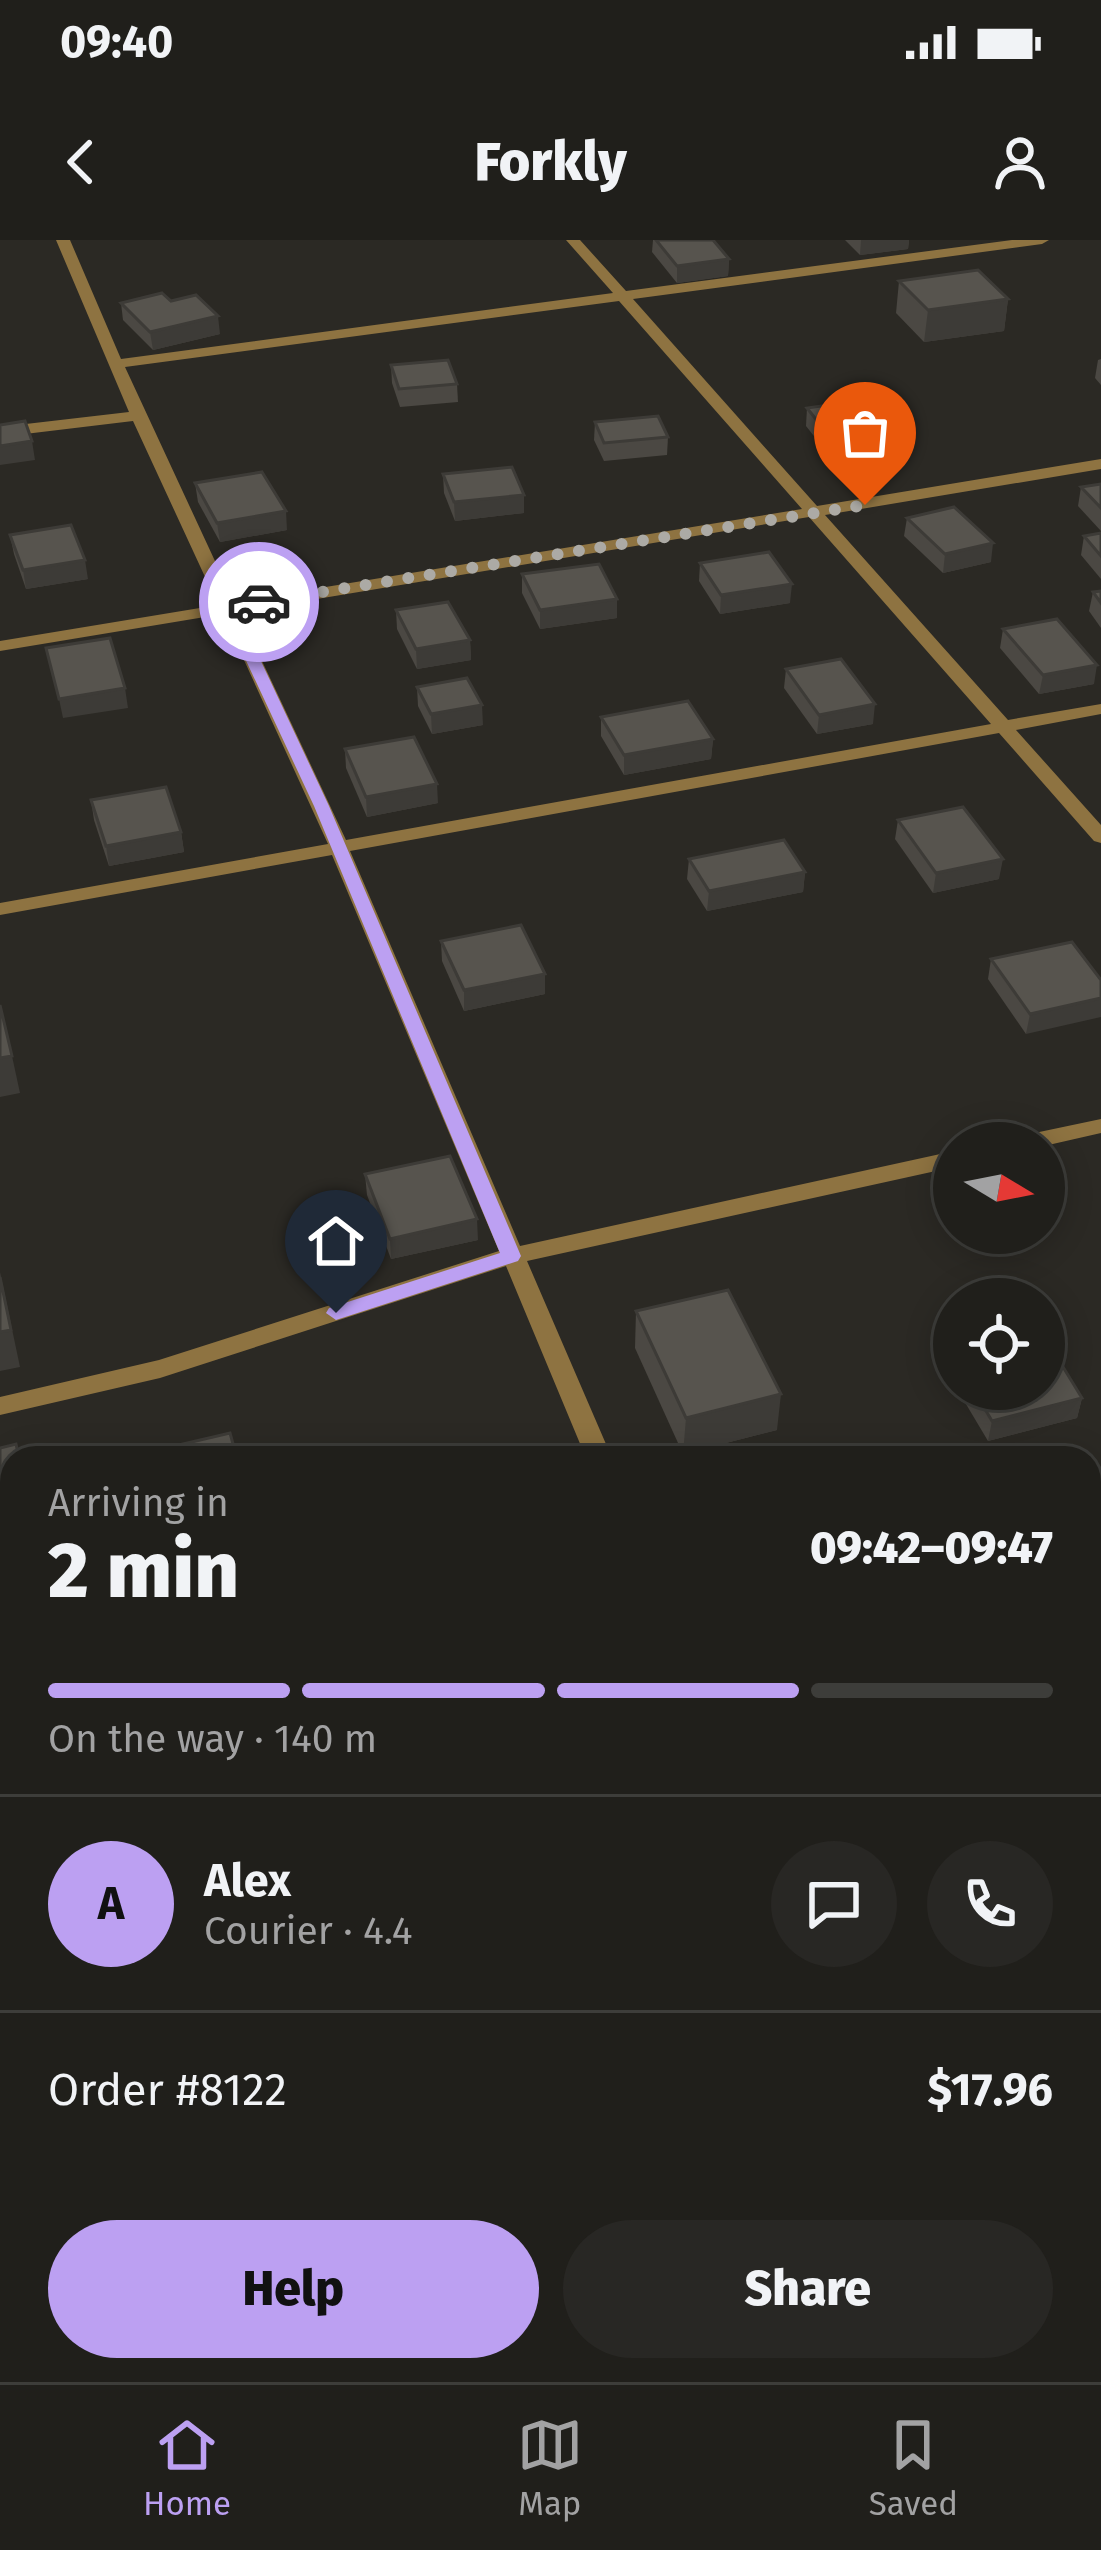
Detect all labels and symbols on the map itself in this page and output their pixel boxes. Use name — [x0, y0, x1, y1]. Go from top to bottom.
pin — [814, 382, 916, 505]
courier — [199, 542, 319, 662]
north arrow — [933, 1122, 1065, 1254]
pin — [285, 1190, 387, 1313]

